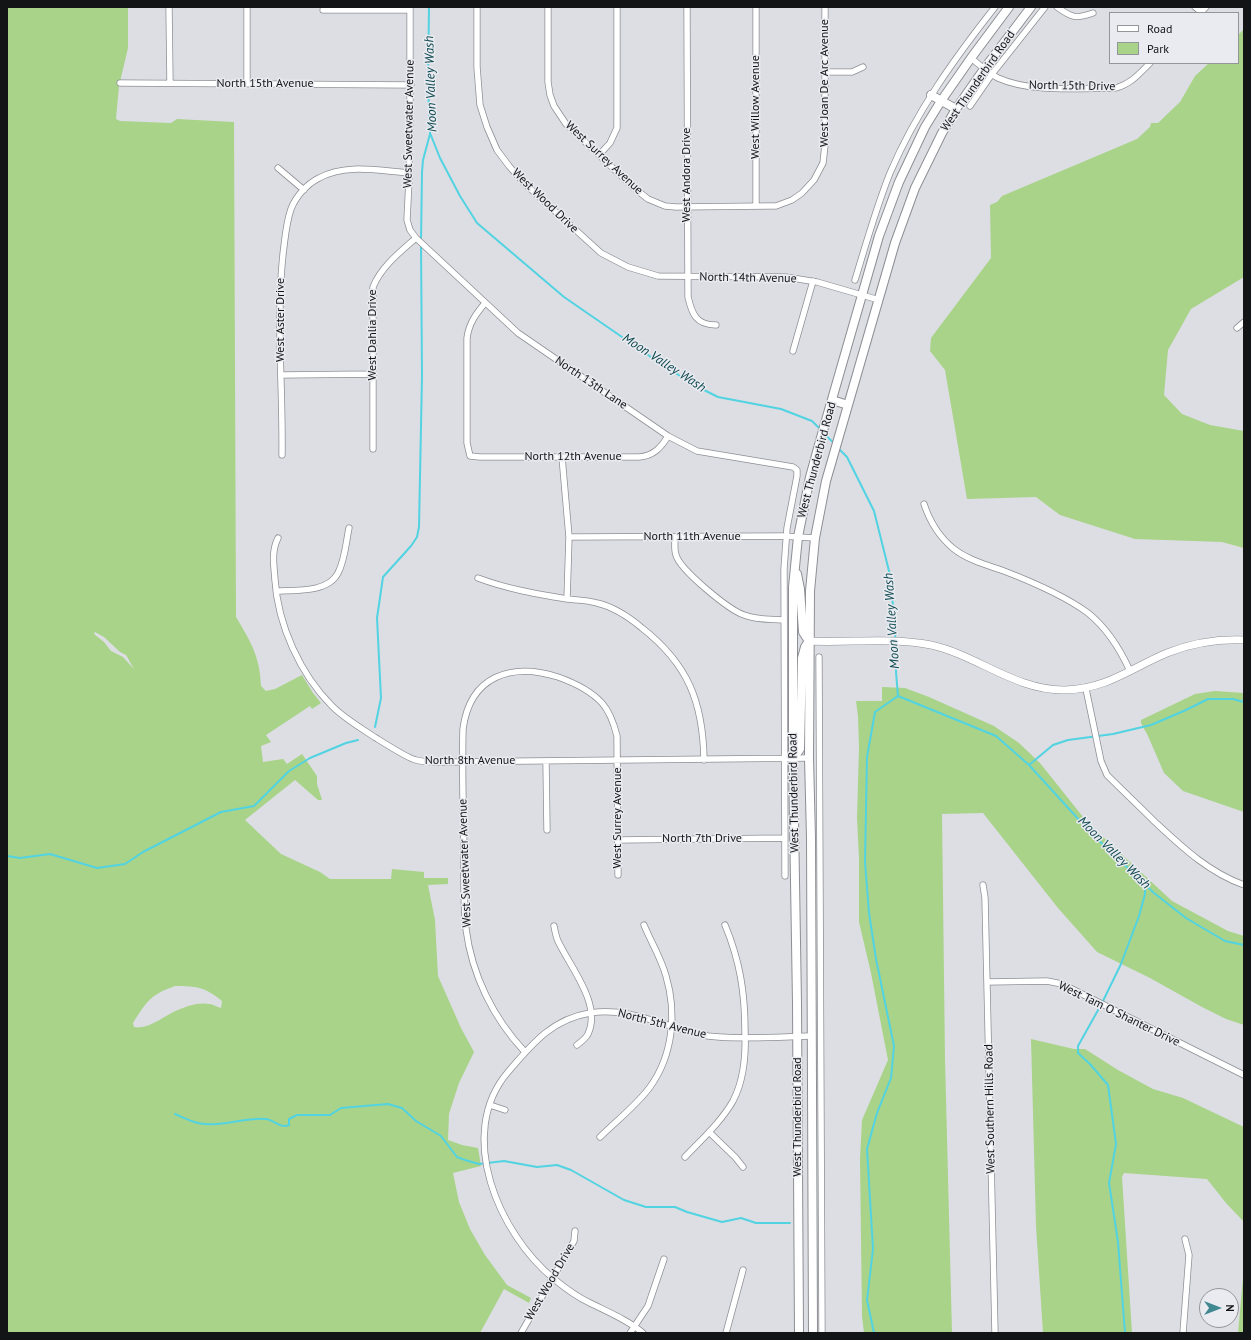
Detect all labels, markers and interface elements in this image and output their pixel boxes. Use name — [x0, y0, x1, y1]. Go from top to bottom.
legend — [1109, 12, 1239, 64]
street label: West Joan De Arc Avenue — [818, 19, 832, 147]
text: Road — [1147, 21, 1172, 36]
street label: West Thunderbird Road — [938, 28, 1018, 134]
water label: Moon Valley Wash — [422, 36, 440, 132]
text: Park — [1147, 41, 1169, 56]
street label: West Willow Avenue — [749, 55, 763, 159]
street label: West Sweetwater Avenue — [401, 60, 417, 188]
street label: North 15th Avenue — [216, 77, 314, 91]
street label: North 15th Drive — [1029, 78, 1115, 94]
street label: West Surrey Avenue — [562, 118, 646, 198]
street label: West Andora Drive — [680, 128, 694, 222]
street label: West Wood Drive — [509, 166, 581, 236]
street label: North 14th Avenue — [699, 270, 797, 286]
street label: West Aster Drive — [274, 278, 288, 362]
street label: West Dahlia Drive — [366, 290, 380, 380]
water label: Moon Valley Wash — [619, 330, 709, 396]
street label: North 13th Lane — [552, 353, 630, 413]
street label: West Thunderbird Road — [795, 400, 839, 520]
street label: North 12th Avenue — [524, 450, 622, 464]
street label: North 11th Avenue — [643, 530, 741, 544]
water label: Moon Valley Wash — [881, 572, 903, 670]
street label: West Thunderbird Road — [786, 733, 802, 853]
street label: North 8th Avenue — [425, 754, 515, 768]
street label: West Surrey Avenue — [611, 768, 625, 868]
street label: West Sweetwater Avenue — [456, 798, 474, 928]
water label: Moon Valley Wash — [1074, 813, 1154, 893]
street label: North 7th Drive — [662, 832, 742, 846]
street label: West Tam O Shanter Drive — [1056, 978, 1182, 1050]
street label: North 5th Avenue — [616, 1006, 708, 1042]
street label: West Southern Hills Road — [982, 1044, 998, 1174]
street label: West Thunderbird Road — [791, 1057, 805, 1177]
street label: West Wood Drive — [522, 1241, 578, 1323]
north arrow — [1199, 1288, 1239, 1328]
text: N — [1223, 1304, 1237, 1312]

